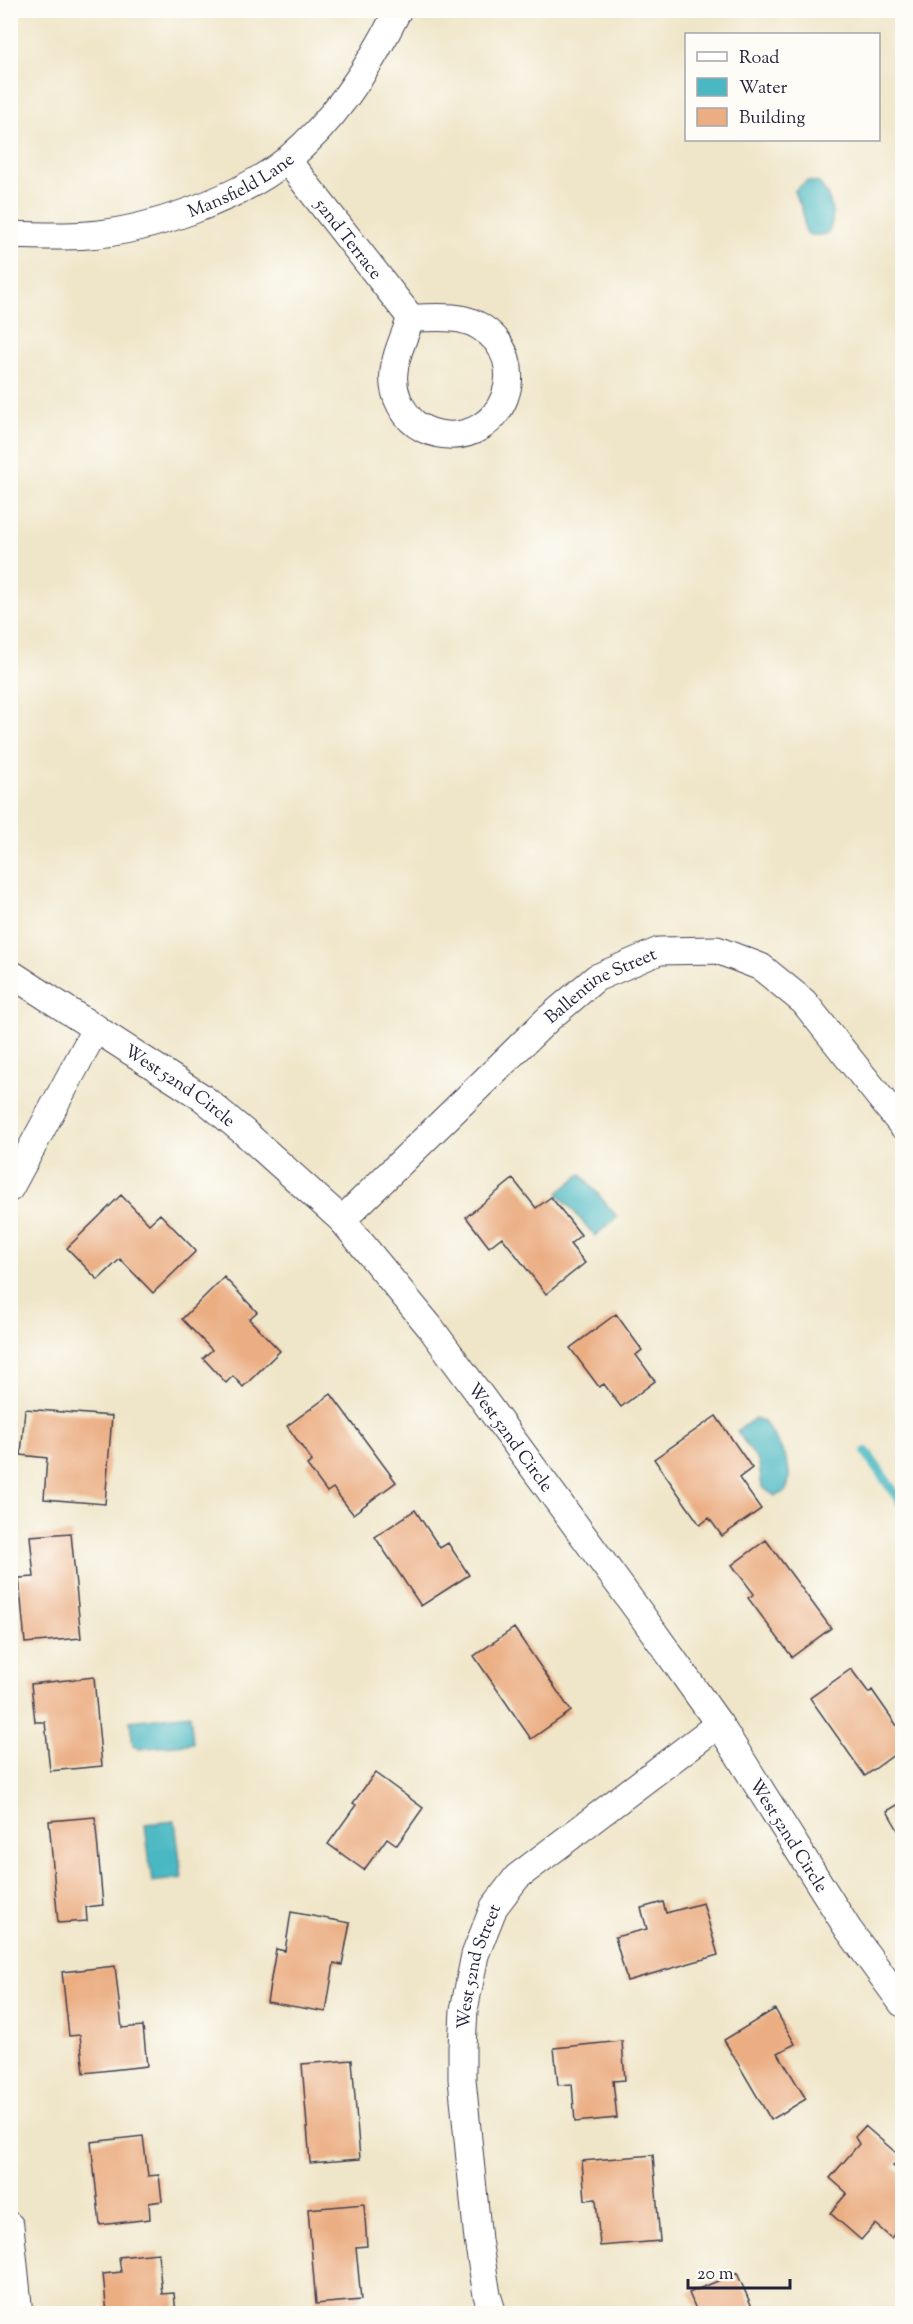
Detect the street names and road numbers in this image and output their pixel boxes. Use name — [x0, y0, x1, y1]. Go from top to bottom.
street label: Mansfield Lane — [184, 148, 301, 226]
street label: 52nd Terrace — [306, 193, 387, 286]
street label: Ballentine Street — [540, 942, 661, 1031]
street label: West 52nd Circle — [118, 1039, 240, 1135]
street label: West 52nd Circle — [460, 1378, 558, 1498]
street label: West 52nd Circle — [742, 1774, 833, 1898]
street label: West 52nd Street — [452, 1901, 509, 2030]

